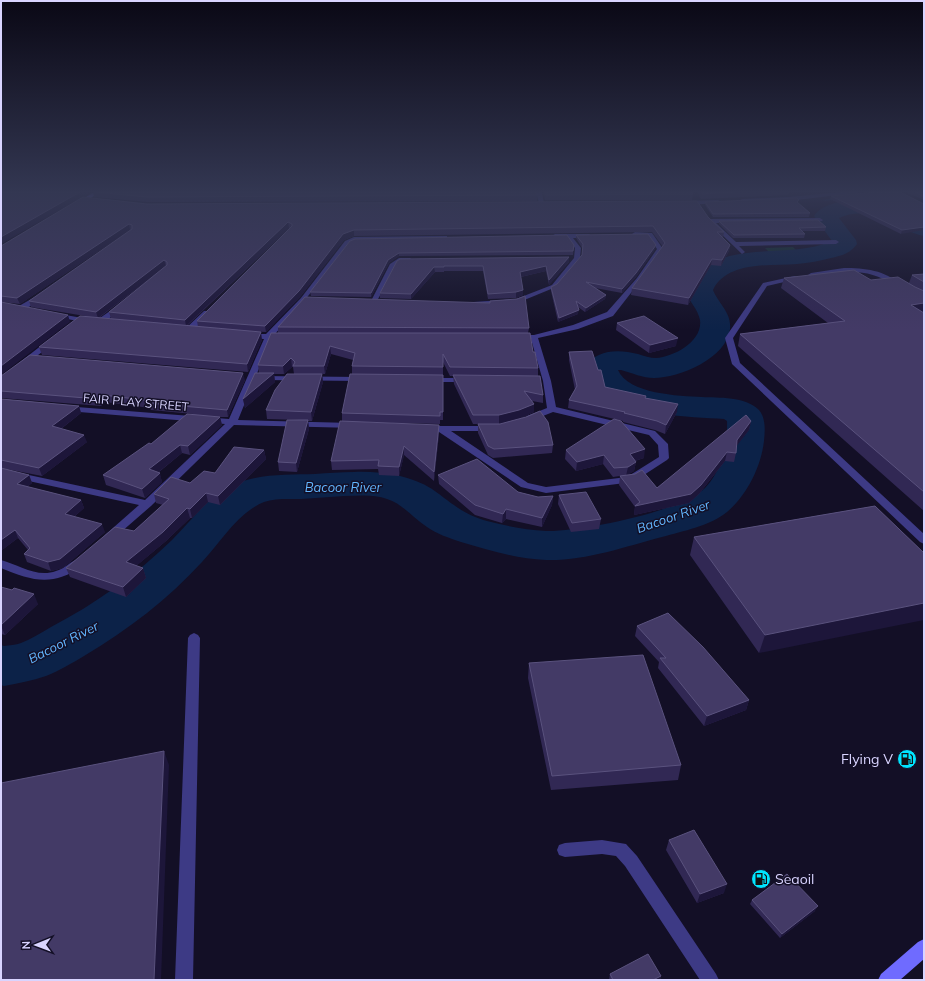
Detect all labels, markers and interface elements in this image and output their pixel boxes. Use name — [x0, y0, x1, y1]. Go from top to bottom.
street label: FAIR PLAY STREET — [83, 390, 190, 414]
water label: Bacoor River — [305, 479, 383, 495]
water label: Bacoor River — [634, 496, 713, 536]
water label: Bacoor River — [25, 617, 102, 667]
fuel station icon: Flying V — [896, 748, 918, 770]
place label: Flying V — [841, 750, 893, 768]
fuel station icon: Seaoil — [750, 868, 772, 890]
place label: Seaoil — [775, 870, 814, 888]
north arrow — [16, 925, 56, 965]
text: N — [19, 941, 33, 949]

